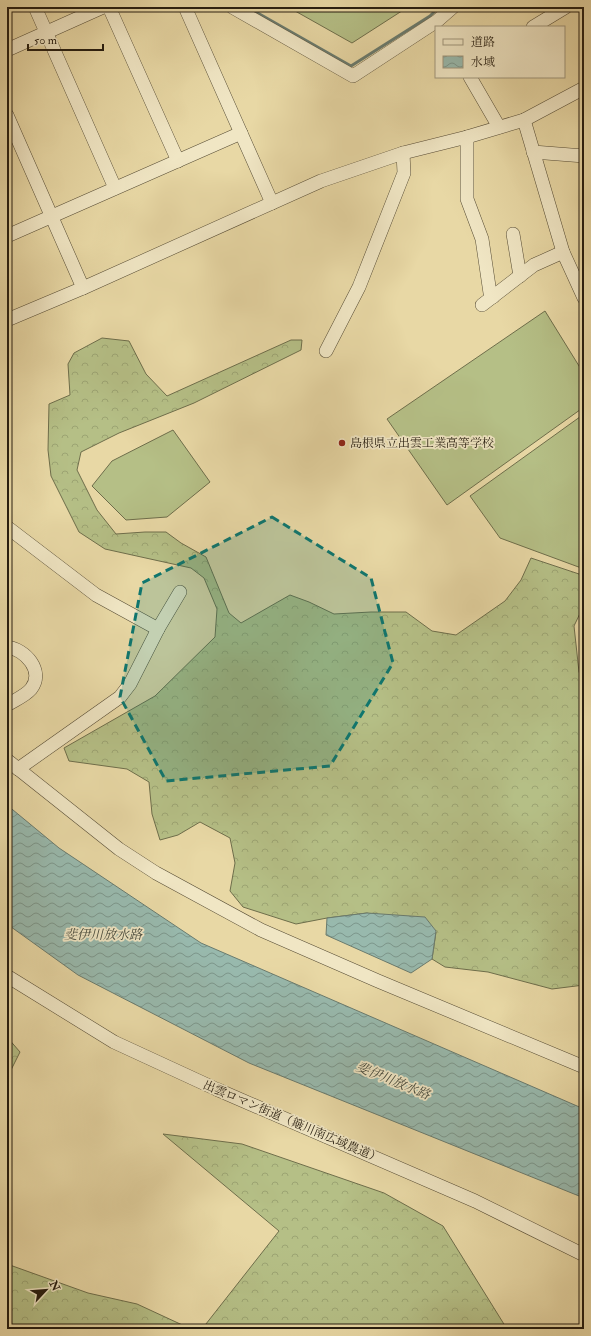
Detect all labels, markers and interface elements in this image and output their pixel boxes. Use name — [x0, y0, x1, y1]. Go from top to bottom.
scale bar — [28, 26, 103, 52]
legend — [435, 26, 565, 78]
text: 50 m — [34, 33, 58, 48]
text: 道路 — [471, 35, 495, 50]
text: 水域 — [471, 55, 495, 70]
place label: 島根県立出雲工業高等学校 — [350, 436, 494, 451]
marker: 島根県立出雲工業高等学校 — [337, 438, 347, 448]
water label: 斐伊川放水路 — [64, 927, 143, 943]
water label: 斐伊川放水路 — [354, 1059, 433, 1103]
street label: 出雲ロマン街道（簸川南広域農道） — [201, 1078, 383, 1166]
north arrow — [26, 1270, 66, 1310]
text: N — [46, 1278, 63, 1294]

